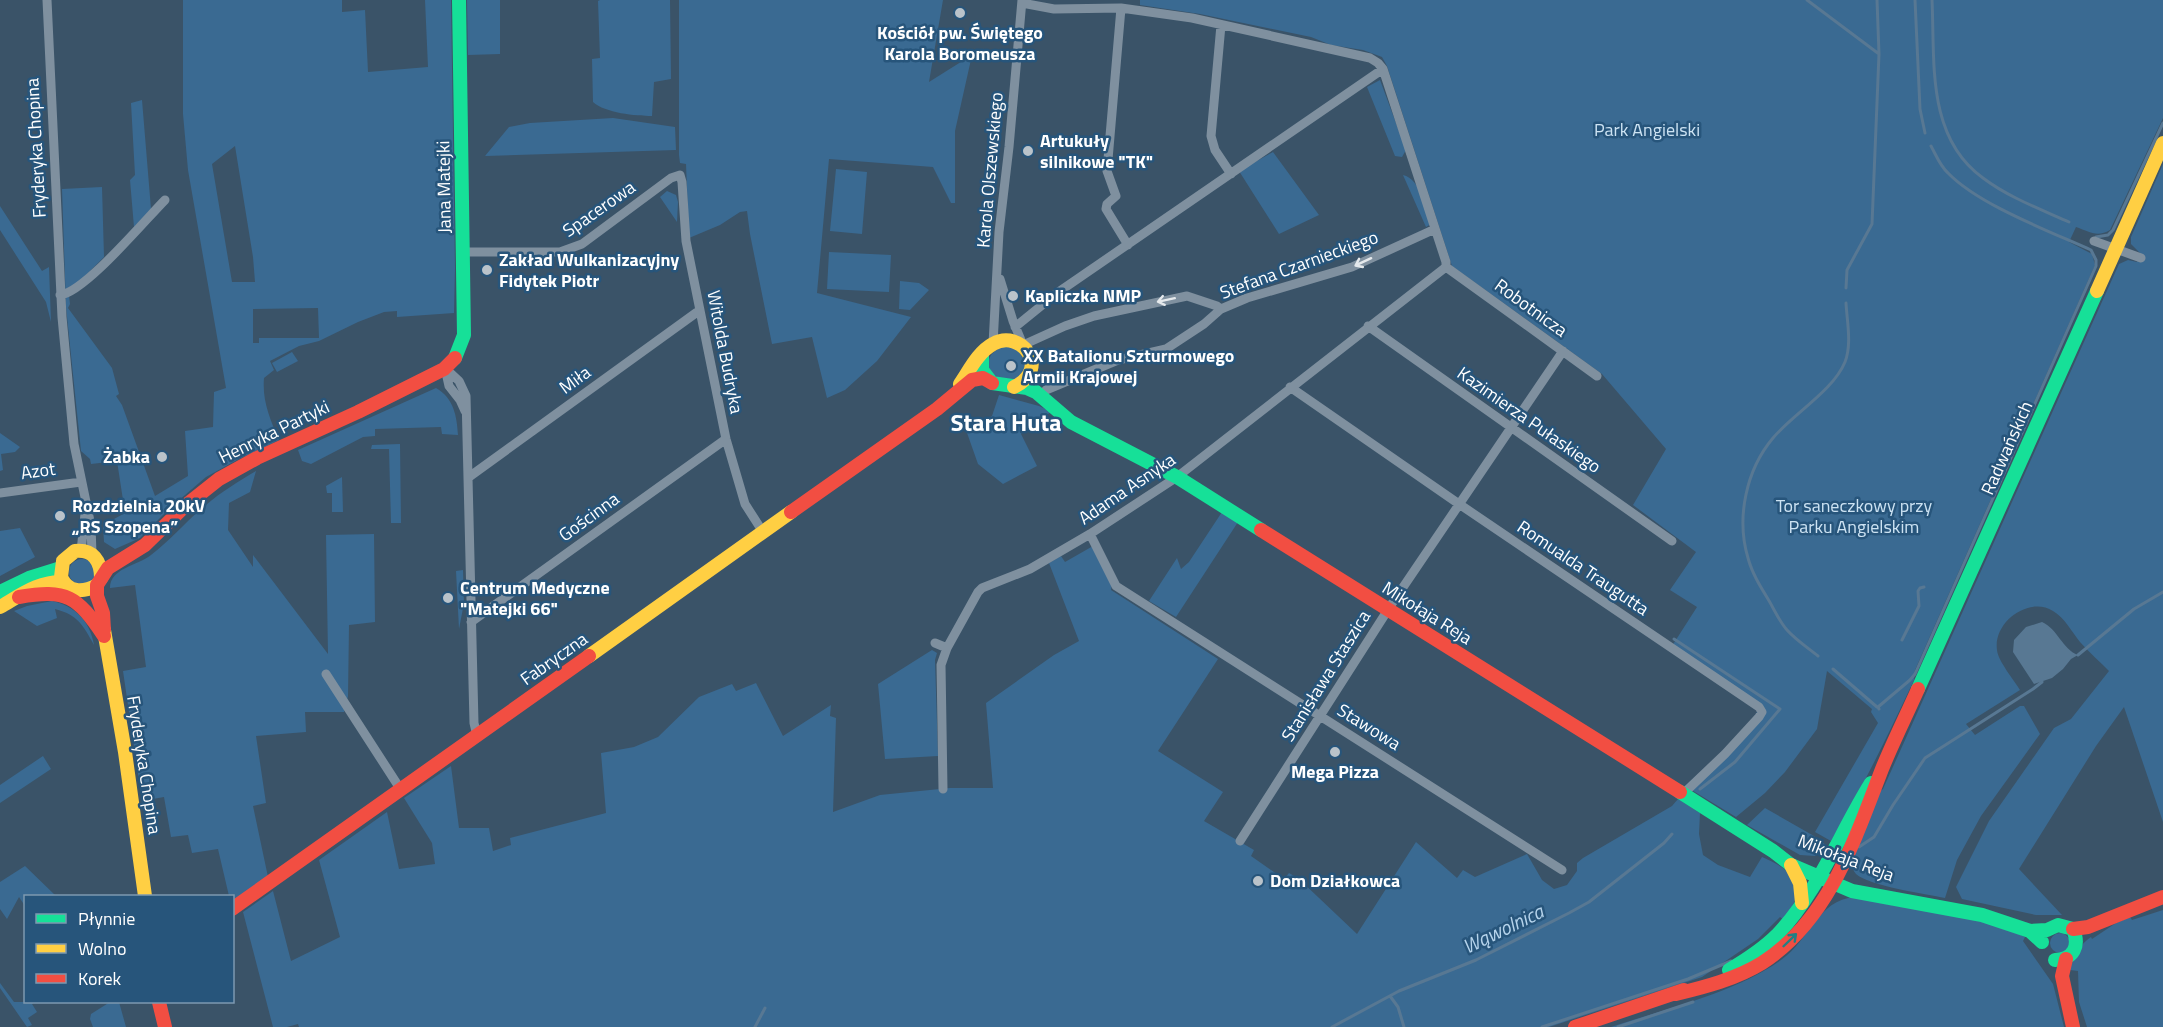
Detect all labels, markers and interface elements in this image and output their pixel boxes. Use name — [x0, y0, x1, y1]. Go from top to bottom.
marker: Kościół pw. Świętego Karola Boromeusza — [953, 6, 967, 20]
place label: Kościół pw. Świętego Karola Boromeusza — [877, 19, 1043, 67]
street label: Fryderyka Chopina — [18, 77, 53, 219]
street label: Karola Olszewskiego — [969, 91, 1010, 249]
park label: Park Angielski — [1594, 116, 1700, 143]
place label: Artukuły silnikowe "TK" — [1040, 127, 1153, 175]
street label: Jana Matejki — [429, 140, 458, 234]
marker: Artukuły silnikowe "TK" — [1021, 144, 1035, 158]
street label: Spacerowa — [557, 174, 641, 244]
street label: Stefana Czarnieckiego — [1216, 223, 1382, 306]
place label: Zakład Wulkanizacyjny Fidytek Piotr — [499, 246, 679, 294]
one-way arrow — [1354, 257, 1372, 269]
marker: Zakład Wulkanizacyjny Fidytek Piotr — [480, 263, 494, 277]
street label: Robotnicza — [1489, 272, 1573, 343]
place label: Kapliczka NMP — [1025, 282, 1142, 309]
street label: Witolda Budryka — [700, 288, 751, 416]
marker: Kapliczka NMP — [1006, 289, 1020, 303]
one-way arrow — [1157, 295, 1176, 307]
place label: XX Batalionu Szturmowego Armii Krajowej — [1023, 342, 1234, 390]
street label: Miła — [553, 359, 596, 400]
marker: XX Batalionu Szturmowego Armii Krajowej — [1004, 359, 1018, 373]
street label: Kazimierza Pułaskiego — [1452, 360, 1607, 480]
street label: Henryka Partyki — [214, 393, 334, 470]
street label: Radwańskich — [1974, 396, 2039, 499]
district label: Stara Huta — [951, 404, 1061, 440]
place label: Żabka — [103, 443, 150, 470]
street label: Adama Asnyka — [1073, 446, 1181, 531]
marker: Żabka — [155, 450, 169, 464]
street label: Azot — [19, 455, 58, 486]
street label: Gościnna — [553, 485, 625, 548]
place label: Rozdzielnia 20kV „RS Szopena” — [71, 492, 206, 540]
park label: Tor saneczkowy przy Parku Angielskim — [1776, 492, 1933, 540]
marker: Rozdzielnia 20kV „RS Szopena” — [53, 509, 67, 523]
street label: Romualda Traugutta — [1512, 513, 1655, 622]
place label: Centrum Medyczne "Matejki 66" — [460, 574, 610, 622]
street label: Mikołaja Reja — [1377, 574, 1477, 651]
marker: Centrum Medyczne "Matejki 66" — [441, 591, 455, 605]
street label: Stanisława Staszica — [1274, 605, 1377, 747]
street label: Fabryczna — [514, 625, 593, 692]
street label: Fryderyka Chopina — [120, 694, 169, 836]
street label: Stawowa — [1332, 696, 1406, 757]
marker: Mega Pizza — [1328, 745, 1342, 759]
place label: Mega Pizza — [1291, 758, 1379, 785]
street label: Mikołaja Reja — [1794, 827, 1898, 888]
place label: Dom Działkowca — [1270, 867, 1400, 894]
marker: Dom Działkowca — [1251, 874, 1265, 888]
legend — [24, 895, 234, 1003]
water label: Wąwolnica — [1457, 895, 1549, 962]
text: Płynnie — [78, 905, 135, 932]
one-way arrow — [1783, 933, 1798, 947]
text: Wolno — [78, 935, 126, 962]
text: Korek — [78, 965, 122, 992]

